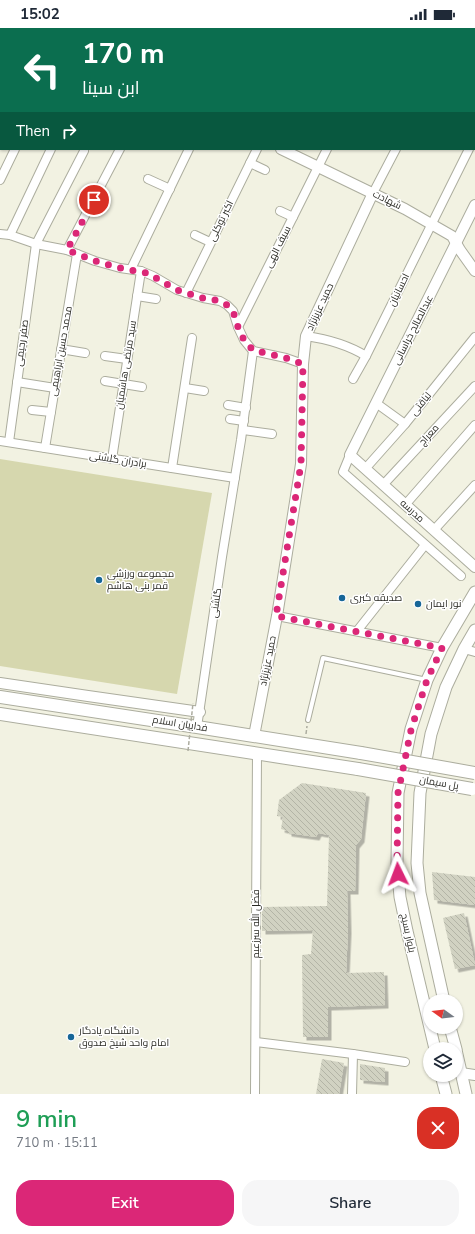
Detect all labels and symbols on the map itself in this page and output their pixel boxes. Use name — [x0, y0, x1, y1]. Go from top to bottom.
pin — [77, 183, 111, 217]
street label: شهادت — [370, 187, 404, 213]
street label: اکبر توکلی — [205, 198, 237, 244]
street label: سیف الهی — [261, 224, 295, 270]
street label: احسانیان — [385, 271, 413, 309]
street label: حمید عزیزنژاد — [303, 281, 337, 333]
street label: عبدالصالح خراسانی — [389, 293, 437, 367]
street label: محمد حسین ابراهیمی — [46, 305, 76, 397]
street label: صفر رحیمی — [12, 319, 32, 367]
street label: سید مرتضی هاشمیان — [112, 320, 140, 410]
street label: لیاقتی — [407, 389, 435, 419]
street label: معراج — [416, 421, 442, 449]
street label: برادران گلشنی — [88, 449, 148, 471]
street label: مدرسه — [397, 496, 427, 526]
place label: مجموعه ورزشی قمر بنی هاشم — [107, 567, 174, 593]
marker: مجموعه ورزشی قمر بنی هاشم — [94, 575, 104, 585]
street label: گلشنی — [207, 587, 225, 619]
place label: صدیقه کبری — [350, 591, 402, 605]
marker: صدیقه کبری — [337, 593, 347, 603]
place label: نور ایمان — [426, 597, 461, 611]
marker: نور ایمان — [413, 599, 423, 609]
street label: حمید عزیزنژاد — [256, 635, 280, 687]
street label: فداییان اسلام — [151, 713, 209, 735]
street label: پل سیمان — [418, 773, 460, 793]
position arrow — [377, 853, 419, 895]
street label: فضل الله سرزعیم — [248, 889, 263, 959]
street label: بلوار بسیج — [397, 912, 419, 954]
north arrow — [423, 994, 463, 1034]
place label: دانشگاه یادگار امام واحد شیخ صدوق — [78, 1024, 169, 1050]
marker: دانشگاه یادگار امام واحد شیخ صدوق — [66, 1032, 76, 1042]

